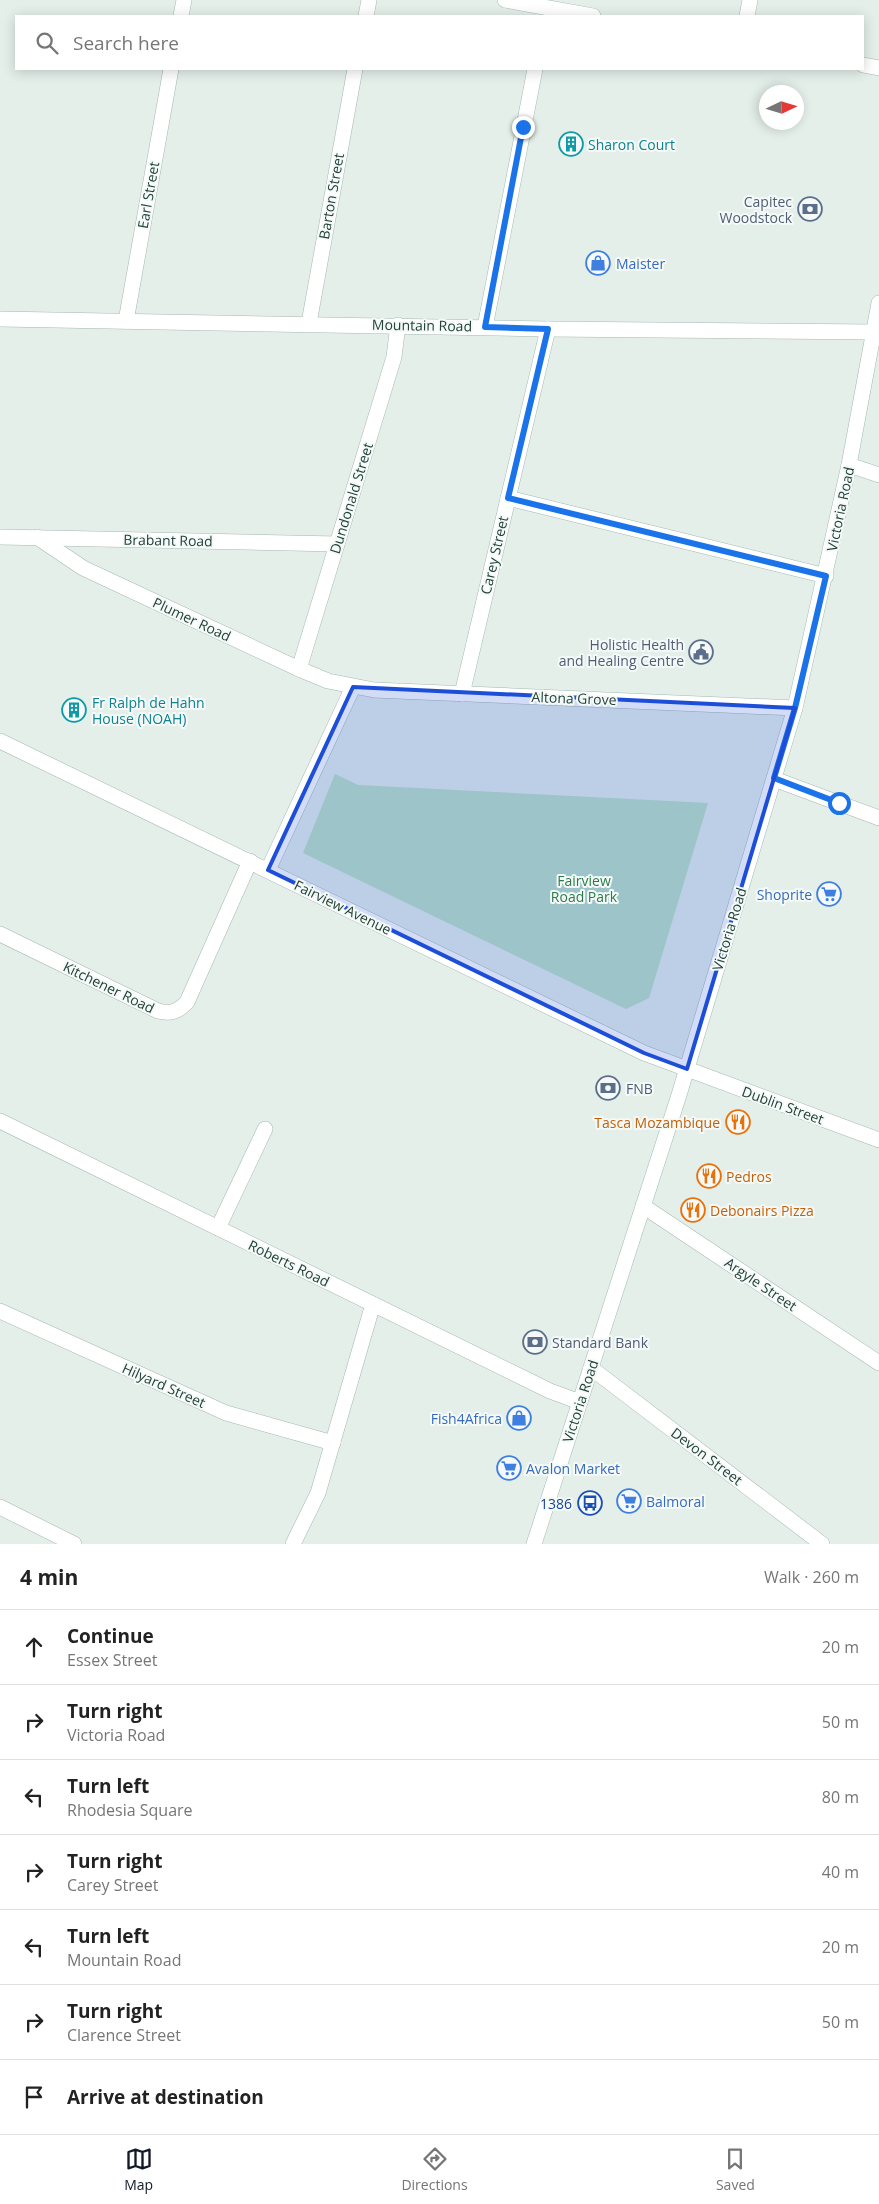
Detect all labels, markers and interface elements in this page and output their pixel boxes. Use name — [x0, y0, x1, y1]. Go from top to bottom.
search box — [15, 15, 864, 70]
icon: search — [33, 29, 61, 57]
text: Search here — [73, 30, 179, 56]
north arrow — [759, 85, 804, 130]
route end — [512, 116, 535, 139]
building icon: Sharon Court — [558, 131, 584, 157]
place label: Sharon Court — [588, 135, 675, 154]
street label: Barton Street — [314, 151, 348, 241]
street label: Earl Street — [133, 160, 163, 230]
place label: Capitec Woodstock — [720, 192, 793, 227]
bank icon: Capitec Woodstock — [797, 196, 823, 222]
shop icon: Maister — [585, 250, 611, 276]
place label: Maister — [616, 254, 665, 273]
street label: Mountain Road — [372, 315, 472, 335]
street label: Dundonald Street — [325, 440, 377, 556]
street label: Victoria Road — [822, 465, 858, 553]
street label: Carey Street — [476, 514, 512, 596]
street label: Brabant Road — [123, 530, 213, 550]
street label: Plumer Road — [150, 593, 234, 645]
place label: Holistic Health and Healing Centre — [559, 635, 684, 670]
public building icon: Holistic Health and Healing Centre — [688, 639, 714, 665]
street label: Altona Grove — [531, 687, 617, 709]
place label: Fr Ralph de Hahn House (NOAH) — [92, 693, 205, 728]
building icon: Fr Ralph de Hahn House (NOAH) — [61, 697, 87, 723]
route start — [828, 792, 851, 815]
park label: Fairview Road Park — [551, 871, 618, 906]
street label: Fairview Avenue — [291, 875, 395, 939]
supermarket icon: Shoprite — [816, 881, 842, 907]
street label: Victoria Road — [707, 885, 751, 973]
place label: Shoprite — [757, 885, 812, 904]
street label: Kitchener Road — [60, 957, 158, 1017]
bank icon: FNB — [595, 1075, 621, 1101]
place label: FNB — [626, 1079, 653, 1098]
street label: Dublin Street — [739, 1081, 827, 1129]
restaurant icon: Tasca Mozambique — [725, 1109, 751, 1135]
place label: Tasca Mozambique — [594, 1113, 720, 1132]
restaurant icon: Pedros — [696, 1163, 722, 1189]
place label: Pedros — [726, 1167, 772, 1186]
restaurant icon: Debonairs Pizza — [680, 1197, 706, 1223]
place label: Debonairs Pizza — [710, 1201, 814, 1220]
street label: Roberts Road — [245, 1235, 333, 1291]
street label: Argyle Street — [721, 1253, 801, 1315]
bank icon: Standard Bank — [522, 1329, 548, 1355]
place label: Standard Bank — [552, 1333, 649, 1352]
street label: Victoria Road — [558, 1357, 602, 1445]
street label: Hilyard Street — [119, 1358, 209, 1412]
shop icon: Fish4Africa — [506, 1405, 532, 1431]
place label: Fish4Africa — [431, 1409, 502, 1428]
street label: Devon Street — [667, 1423, 747, 1489]
supermarket icon: Avalon Market — [496, 1455, 522, 1481]
place label: Avalon Market — [526, 1459, 620, 1478]
supermarket icon: Balmoral — [616, 1488, 642, 1514]
bus stop icon: 1386 — [577, 1490, 603, 1516]
place label: Balmoral — [646, 1492, 705, 1511]
place label: 1386 — [540, 1494, 572, 1513]
text: 4 min — [20, 1563, 78, 1591]
text: Walk · 260 m — [764, 1566, 859, 1588]
text: Continue — [67, 1623, 154, 1649]
icon: ahead — [20, 1633, 48, 1661]
text: 20 m — [822, 1636, 859, 1658]
text: Essex Street — [67, 1649, 157, 1671]
text: Turn right — [67, 1698, 162, 1724]
icon: right — [20, 1708, 48, 1736]
text: 50 m — [822, 1711, 859, 1733]
text: Victoria Road — [67, 1724, 165, 1746]
text: Turn left — [67, 1773, 149, 1799]
icon: left — [20, 1783, 48, 1811]
text: 80 m — [822, 1786, 859, 1808]
text: Rhodesia Square — [67, 1799, 193, 1821]
text: Turn right — [67, 1848, 162, 1874]
icon: right — [20, 1858, 48, 1886]
text: 40 m — [822, 1861, 859, 1883]
text: Carey Street — [67, 1874, 158, 1896]
text: Turn left — [67, 1923, 149, 1949]
icon: left — [20, 1933, 48, 1961]
text: 20 m — [822, 1936, 859, 1958]
text: Mountain Road — [67, 1949, 181, 1971]
text: Turn right — [67, 1998, 162, 2024]
icon: right — [20, 2008, 48, 2036]
text: 50 m — [822, 2011, 859, 2033]
text: Clarence Street — [67, 2024, 181, 2046]
icon: arrive — [20, 2083, 48, 2111]
text: Arrive at destination — [67, 2084, 264, 2110]
tab: Map — [124, 2145, 153, 2194]
tab: Directions — [401, 2145, 468, 2194]
tab: Saved — [716, 2145, 755, 2194]

